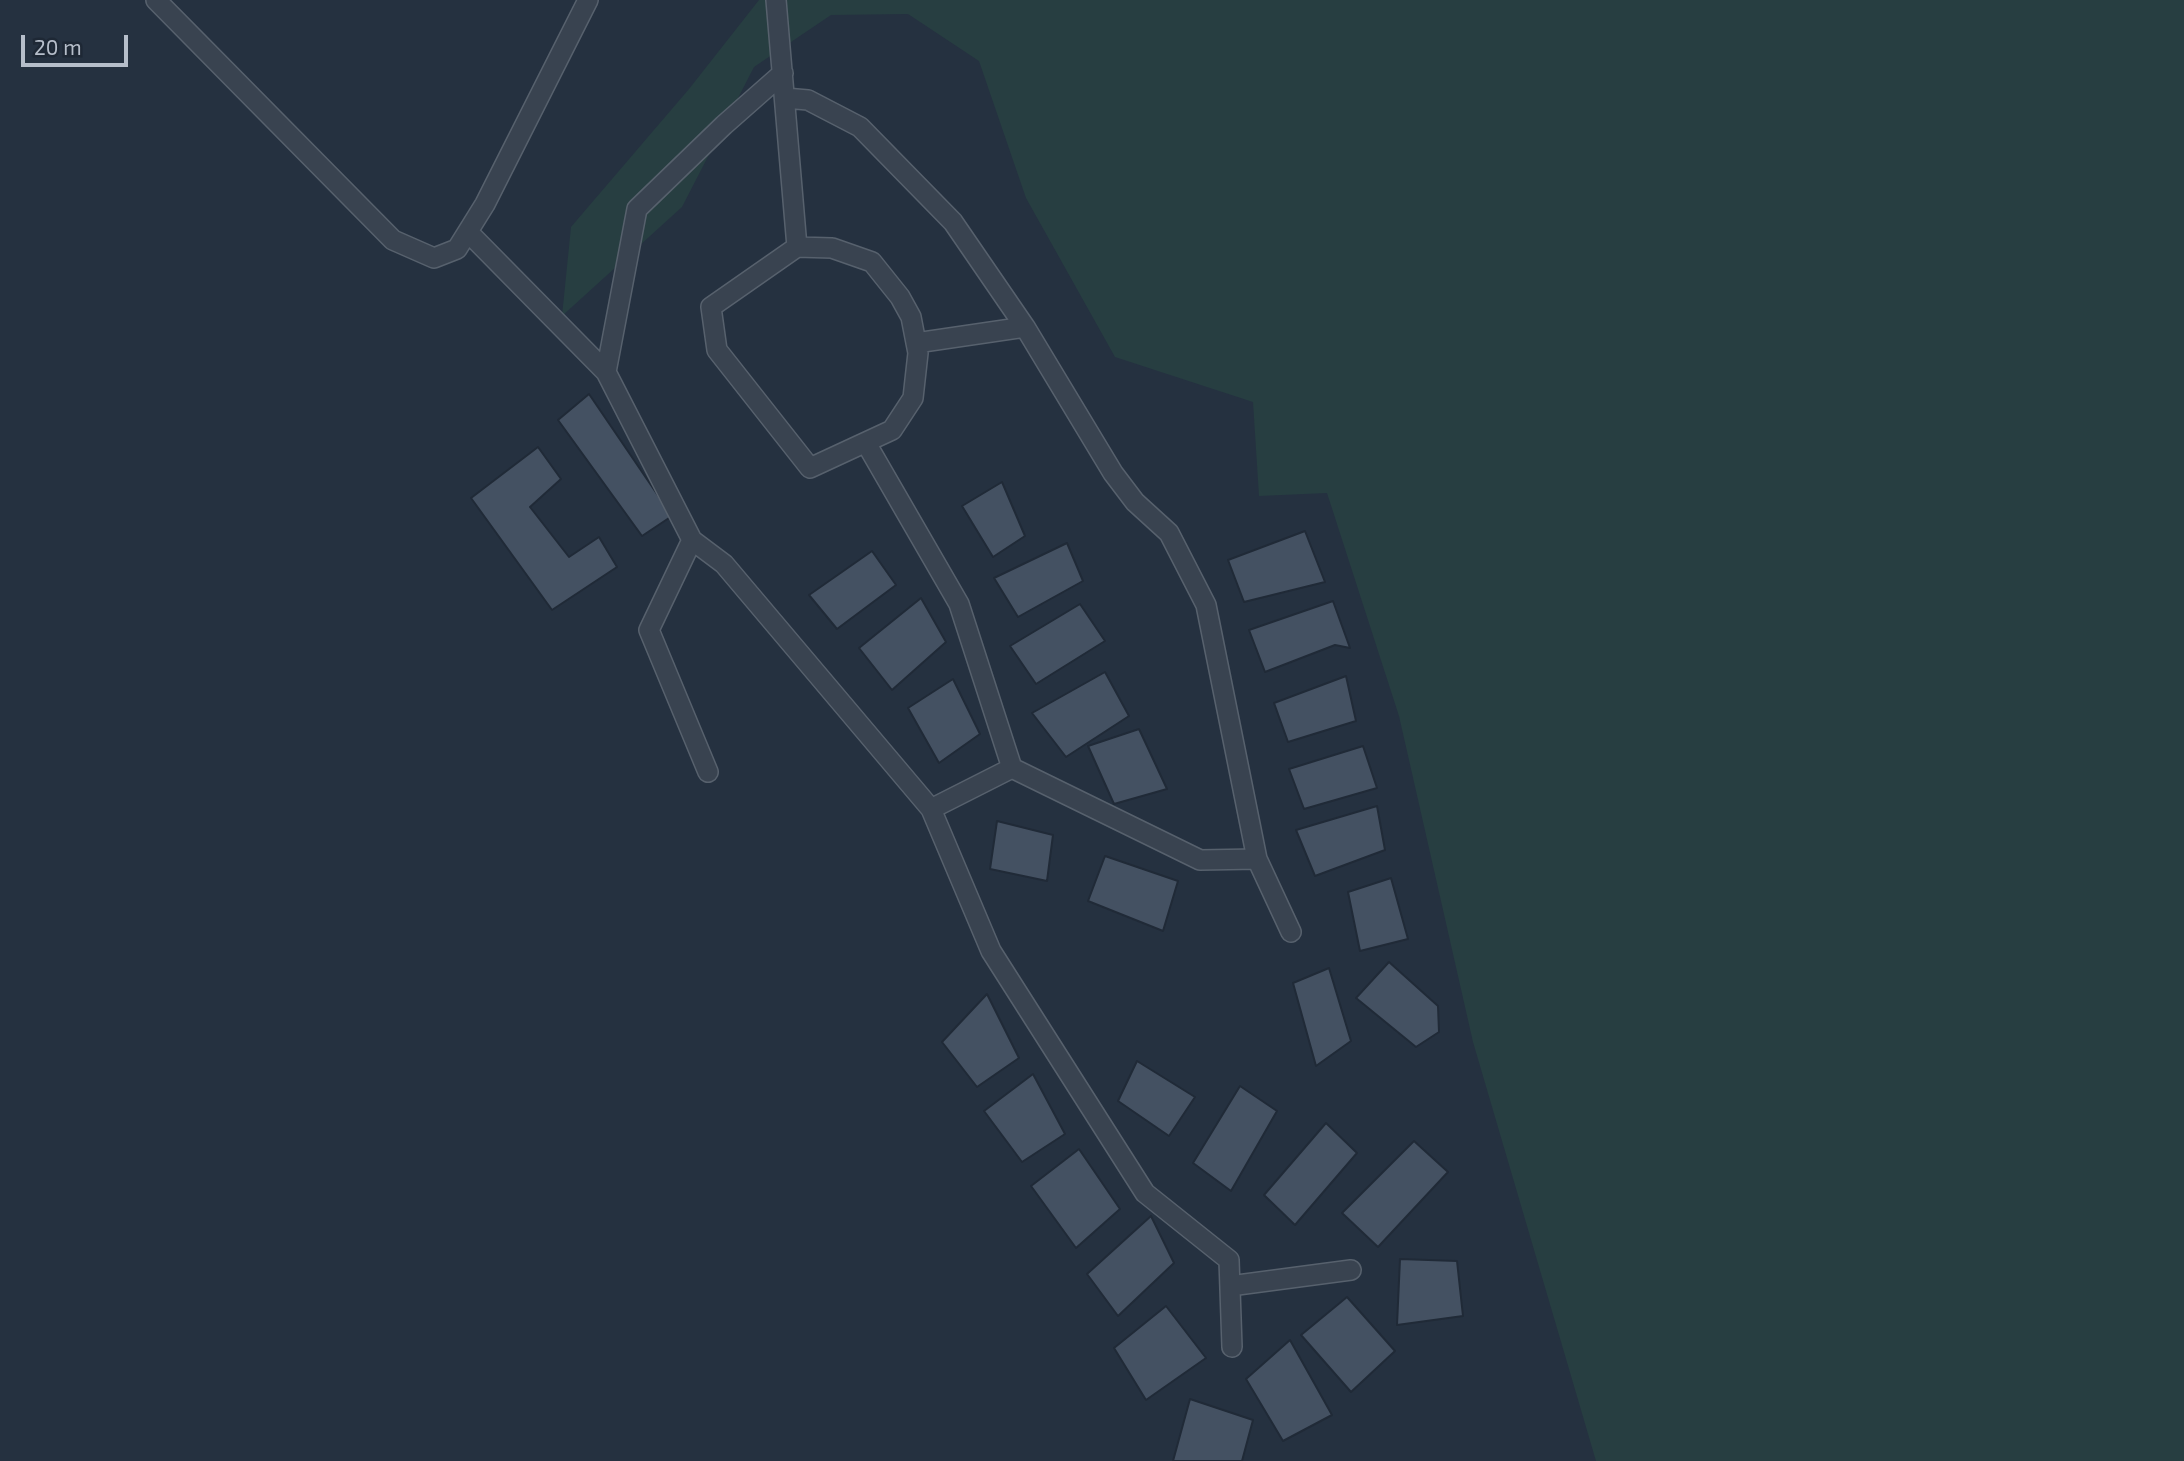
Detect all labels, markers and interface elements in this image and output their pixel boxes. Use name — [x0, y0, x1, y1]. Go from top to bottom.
scale bar — [24, 21, 131, 65]
text: 20 m — [34, 34, 82, 59]

